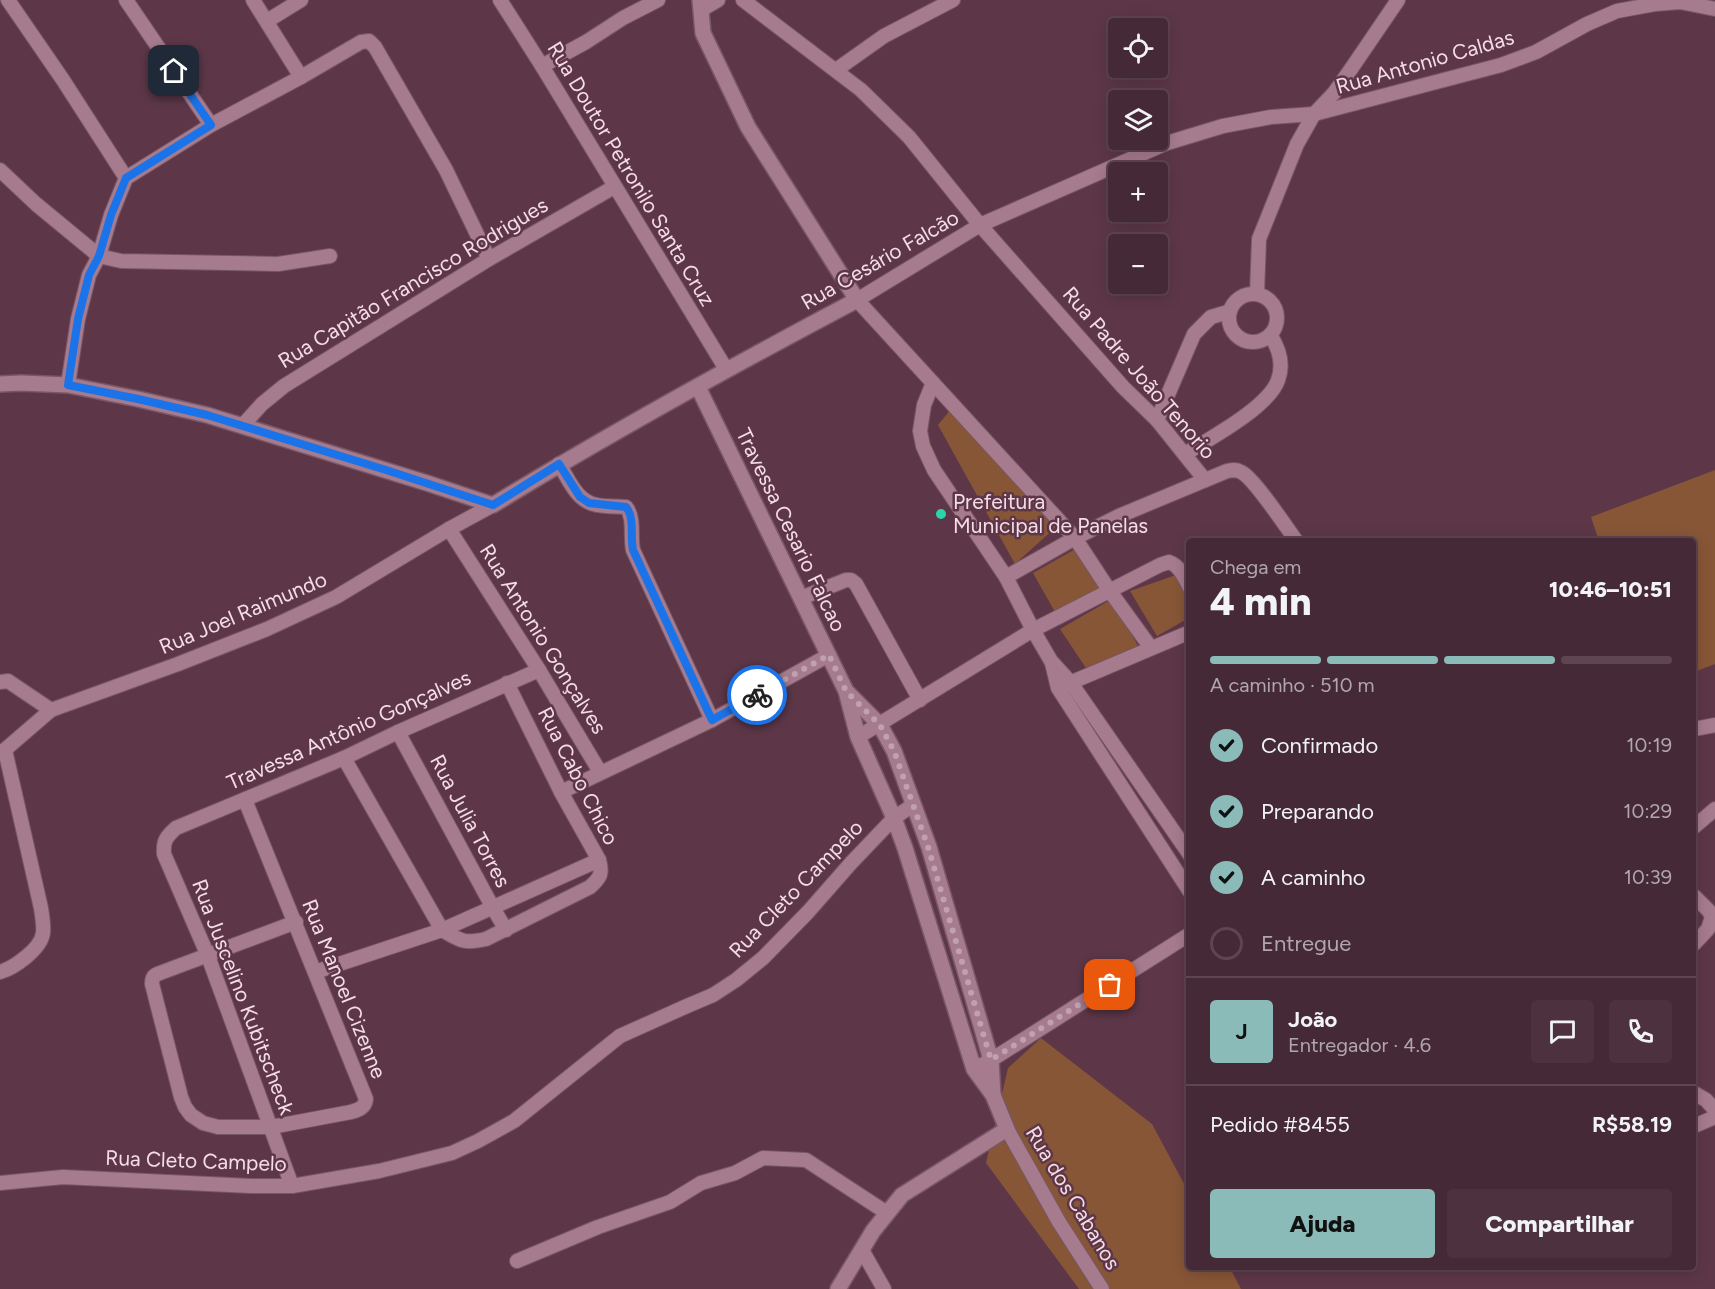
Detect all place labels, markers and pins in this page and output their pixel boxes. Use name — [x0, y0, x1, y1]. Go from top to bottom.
pin — [148, 45, 199, 96]
place label: Prefeitura Municipal de Panelas — [953, 489, 1148, 538]
marker: Prefeitura Municipal de Panelas — [934, 507, 948, 521]
pin — [1084, 959, 1135, 1010]

